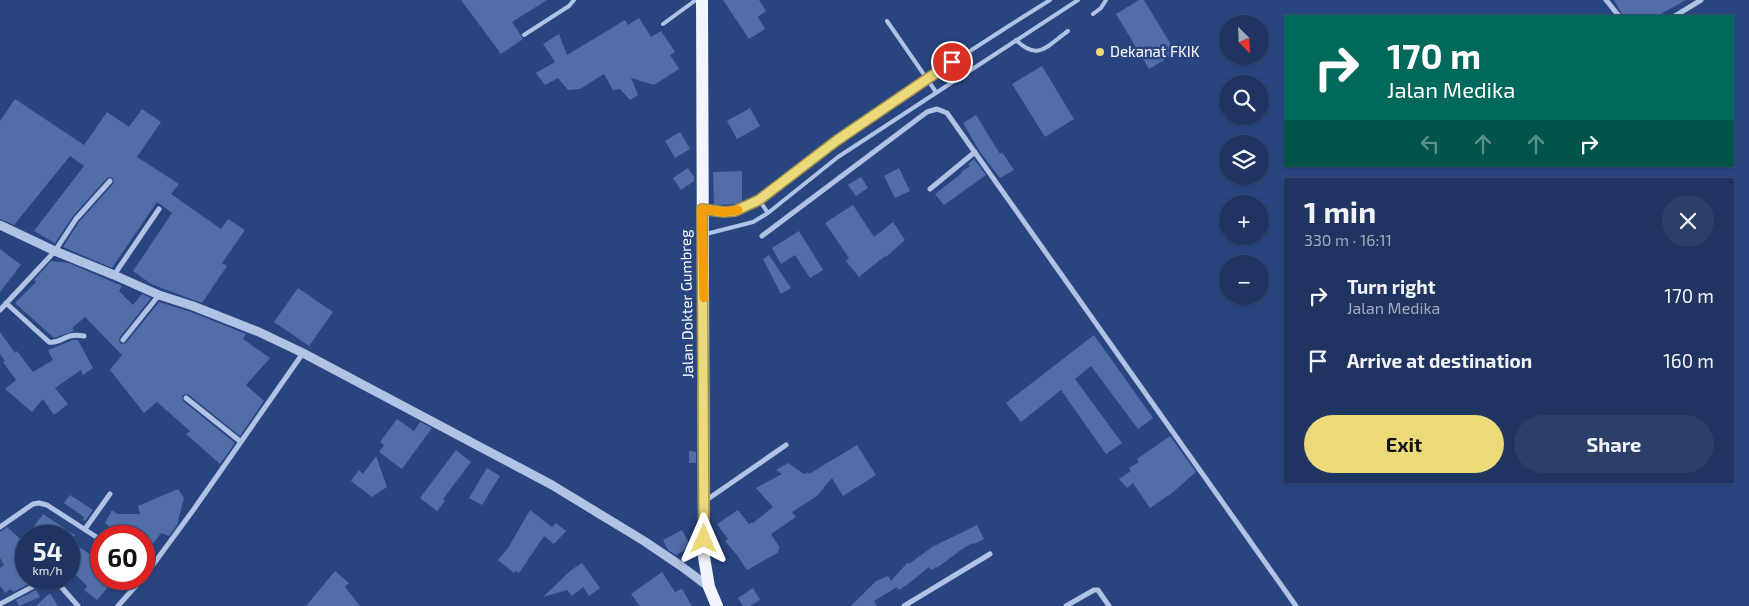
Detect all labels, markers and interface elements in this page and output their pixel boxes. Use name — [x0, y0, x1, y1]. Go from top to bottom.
north arrow — [1219, 15, 1269, 65]
map controls — [1219, 15, 1269, 305]
text: 170 m — [1387, 34, 1481, 76]
icon: right — [1304, 35, 1369, 100]
pin — [931, 41, 973, 83]
place label: Dekanat FKIK — [1110, 42, 1200, 60]
marker: Dekanat FKIK — [1094, 46, 1106, 58]
icon: arrive — [938, 48, 966, 76]
button: search — [1219, 75, 1269, 125]
text: Jalan Medika — [1387, 76, 1515, 102]
icon: left — [1416, 130, 1444, 158]
icon: ahead — [1469, 130, 1497, 158]
icon: ahead — [1522, 130, 1550, 158]
icon: right — [1575, 130, 1603, 158]
button: layers — [1219, 135, 1269, 185]
text: 1 min — [1304, 193, 1376, 229]
button: + — [1219, 195, 1269, 245]
button: close — [1662, 195, 1714, 247]
street label: Jalan Dokter Gumbreg — [676, 229, 696, 379]
text: 330 m · 16:11 — [1304, 230, 1392, 249]
button: − — [1219, 255, 1269, 305]
text: Turn right — [1347, 275, 1435, 298]
icon: right — [1304, 282, 1332, 310]
text: 170 m — [1664, 284, 1714, 307]
text: Jalan Medika — [1347, 298, 1440, 317]
icon: arrive — [1304, 347, 1332, 375]
text: Arrive at destination — [1347, 349, 1532, 372]
text: 160 m — [1663, 349, 1714, 372]
button: Exit — [1304, 415, 1504, 473]
button: Share — [1514, 415, 1714, 473]
position arrow — [677, 512, 729, 564]
speed limit sign: 60 — [90, 525, 155, 590]
text: 54 — [33, 536, 62, 566]
text: km/h — [33, 563, 62, 577]

